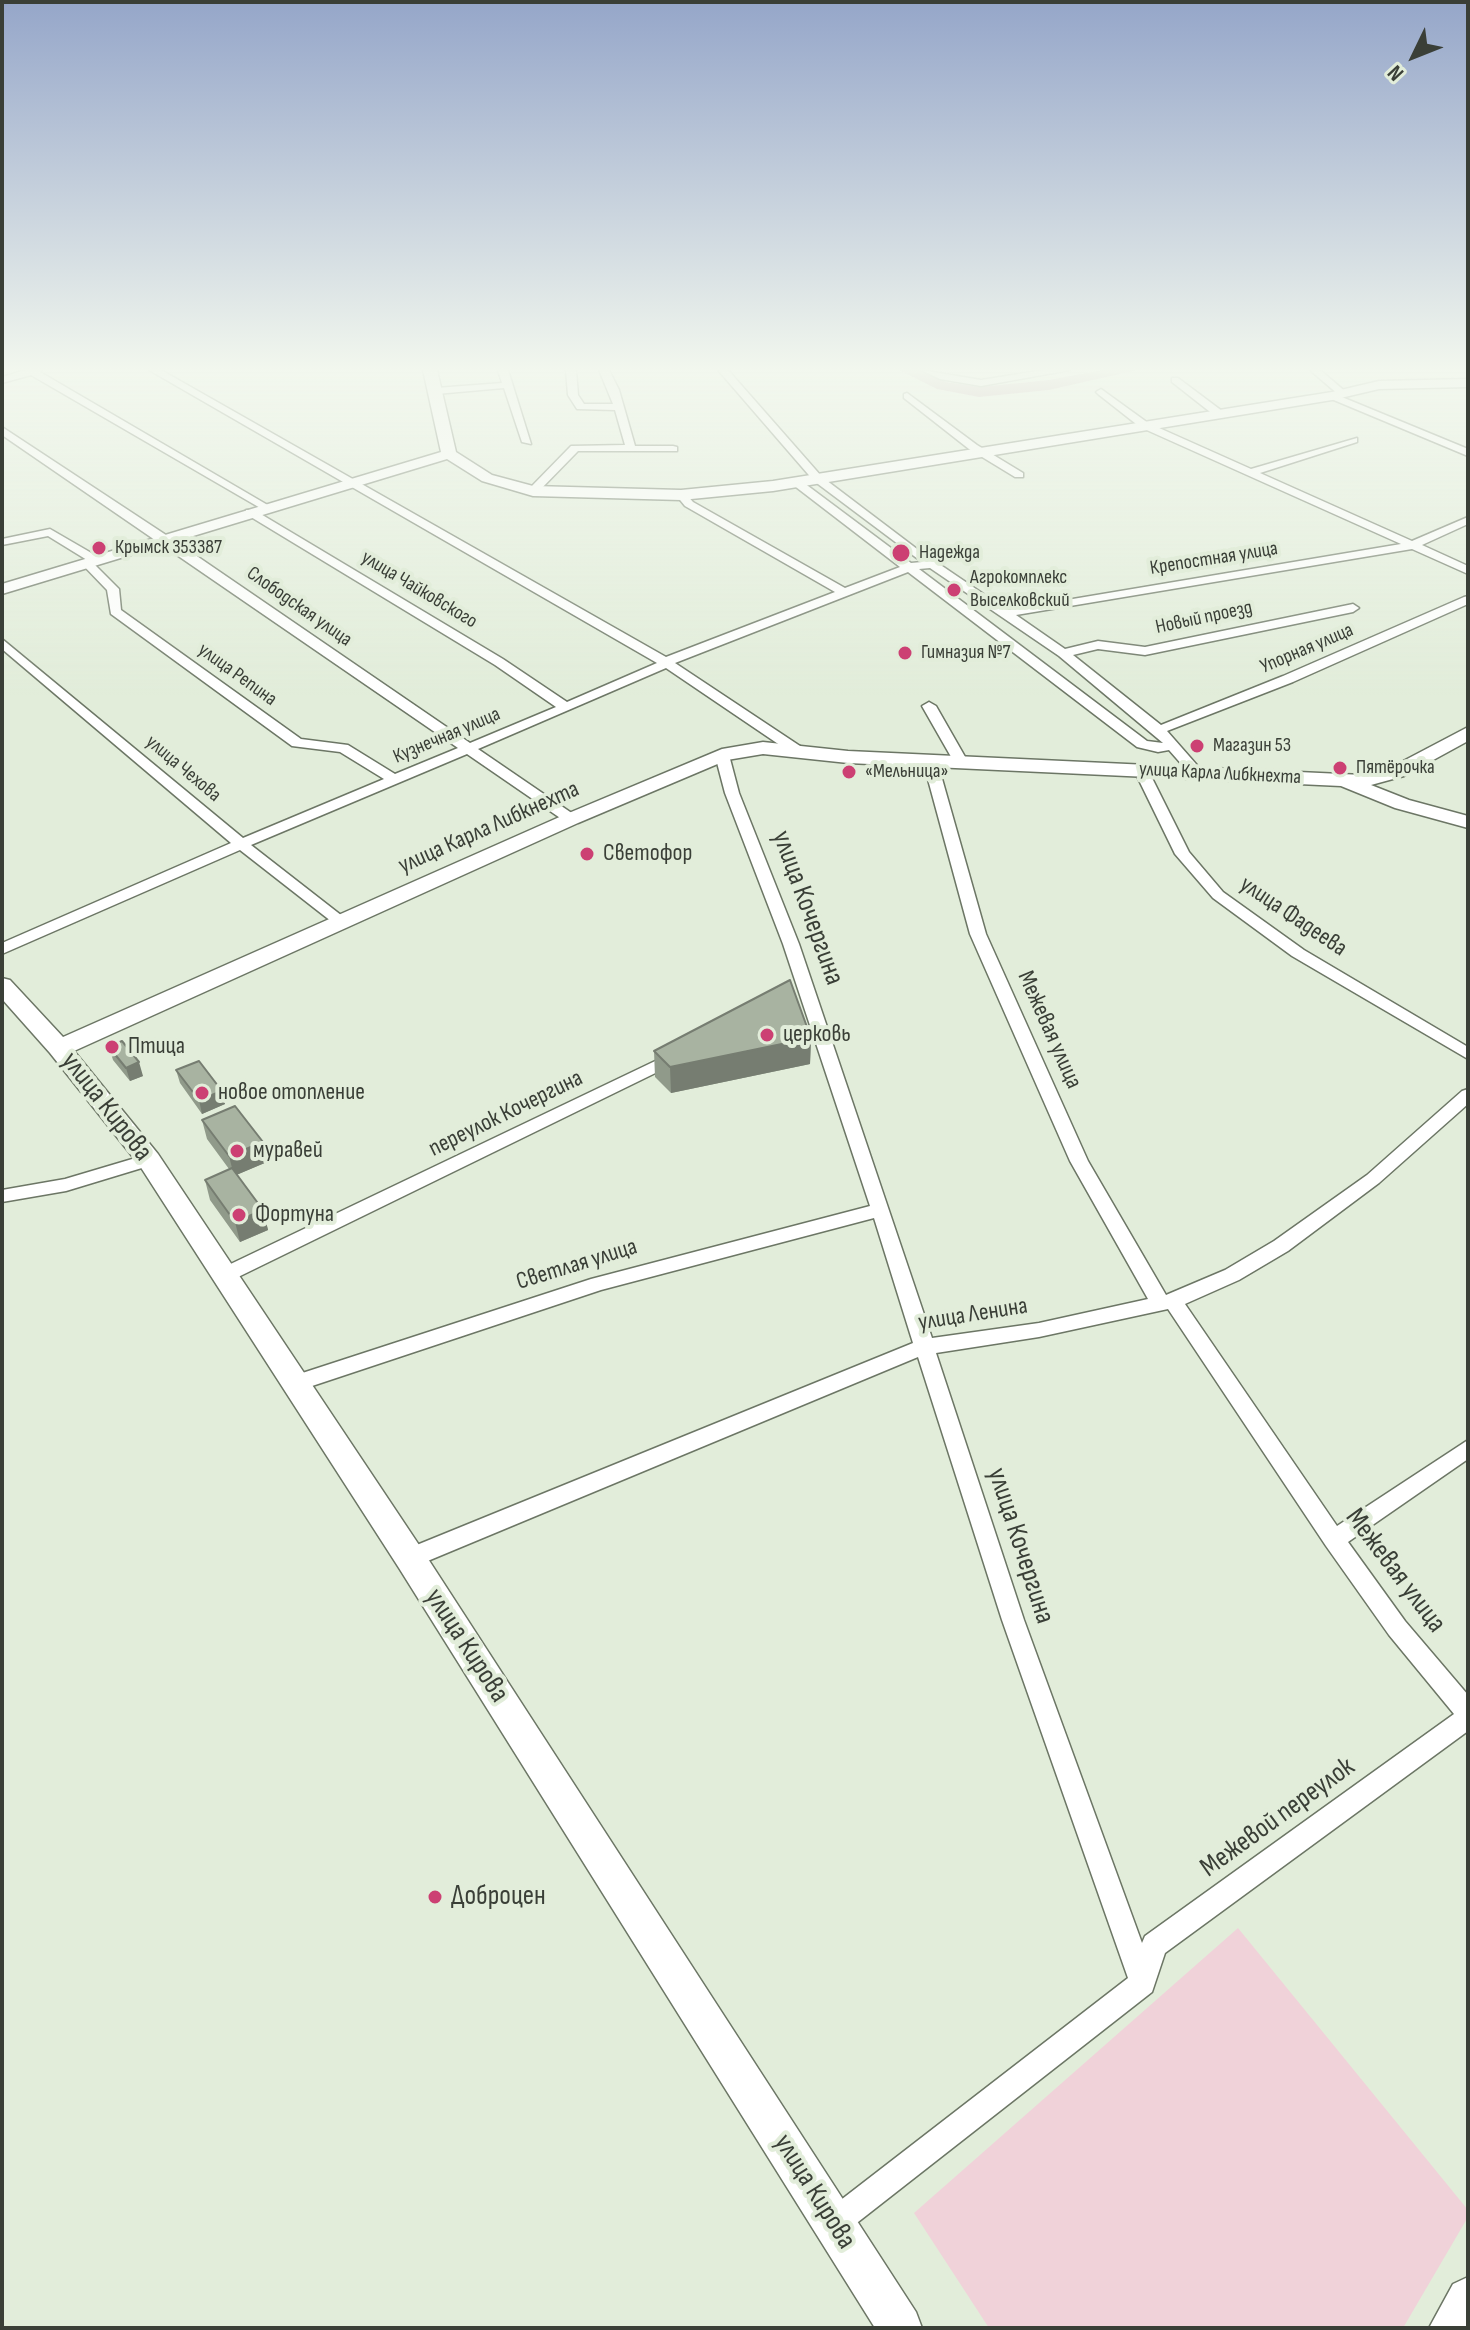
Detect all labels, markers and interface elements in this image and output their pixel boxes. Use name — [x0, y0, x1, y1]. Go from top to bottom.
north arrow — [1374, 16, 1454, 96]
text: N — [1382, 59, 1410, 86]
place label: Крымск 353387 — [115, 536, 222, 560]
street label: Крепостная улица — [1148, 537, 1280, 581]
marker: Крымск 353387 — [90, 539, 108, 557]
place label: Надежда — [919, 541, 980, 565]
marker: Надежда — [890, 542, 912, 564]
street label: улица Чайковского — [357, 546, 481, 634]
street label: Слободская улица — [242, 562, 356, 652]
place label: Агрокомплекс Выселковский — [970, 566, 1070, 613]
marker: Агрокомплекс Выселковский — [945, 581, 963, 599]
street label: Новый проезд — [1153, 596, 1255, 640]
street label: Упорная улица — [1257, 619, 1357, 679]
street label: улица Репина — [193, 638, 281, 712]
place label: Гимназия №7 — [921, 641, 1011, 665]
marker: Гимназия №7 — [896, 644, 914, 662]
street label: Кузнечная улица — [390, 703, 504, 769]
street label: улица Чехова — [140, 730, 226, 808]
place label: Магазин 53 — [1213, 734, 1291, 758]
marker: Магазин 53 — [1188, 737, 1206, 755]
place label: Пятёрочка — [1356, 756, 1435, 780]
street label: улица Карла Либкнехта — [1138, 758, 1302, 790]
marker: Пятёрочка — [1331, 759, 1349, 777]
place label: «Мельница» — [865, 760, 948, 784]
marker: «Мельница» — [840, 763, 858, 781]
street label: улица Карла Либкнехта — [394, 775, 584, 881]
street label: улица Кочергина — [764, 826, 850, 990]
place label: Светофор — [603, 840, 692, 868]
marker: Светофор — [578, 845, 596, 863]
street label: улица Фадеева — [1234, 871, 1352, 963]
street label: Межевая улица — [1010, 967, 1088, 1093]
place label: церковь — [783, 1021, 851, 1049]
marker: церковь — [758, 1026, 776, 1044]
place label: Птица — [128, 1033, 185, 1061]
marker: Птица — [103, 1038, 121, 1056]
street label: улица Кирова — [53, 1046, 159, 1168]
street label: переулок Кочергина — [424, 1064, 588, 1164]
place label: новое отопление — [218, 1079, 365, 1107]
marker: новое отопление — [193, 1084, 211, 1102]
place label: муравей — [253, 1137, 323, 1165]
marker: муравей — [228, 1142, 246, 1160]
place label: Фортуна — [255, 1201, 334, 1229]
marker: Фортуна — [230, 1206, 248, 1224]
street label: Светлая улица — [513, 1233, 641, 1297]
street label: улица Ленина — [916, 1292, 1030, 1338]
street label: улица Кочергина — [979, 1464, 1061, 1628]
street label: Межевая улица — [1337, 1502, 1453, 1640]
street label: улица Кирова — [417, 1583, 515, 1709]
street label: Межевой переулок — [1194, 1751, 1362, 1885]
place label: Доброцен — [451, 1880, 546, 1914]
marker: Доброцен — [426, 1888, 444, 1906]
street label: улица Кирова — [766, 2128, 862, 2256]

